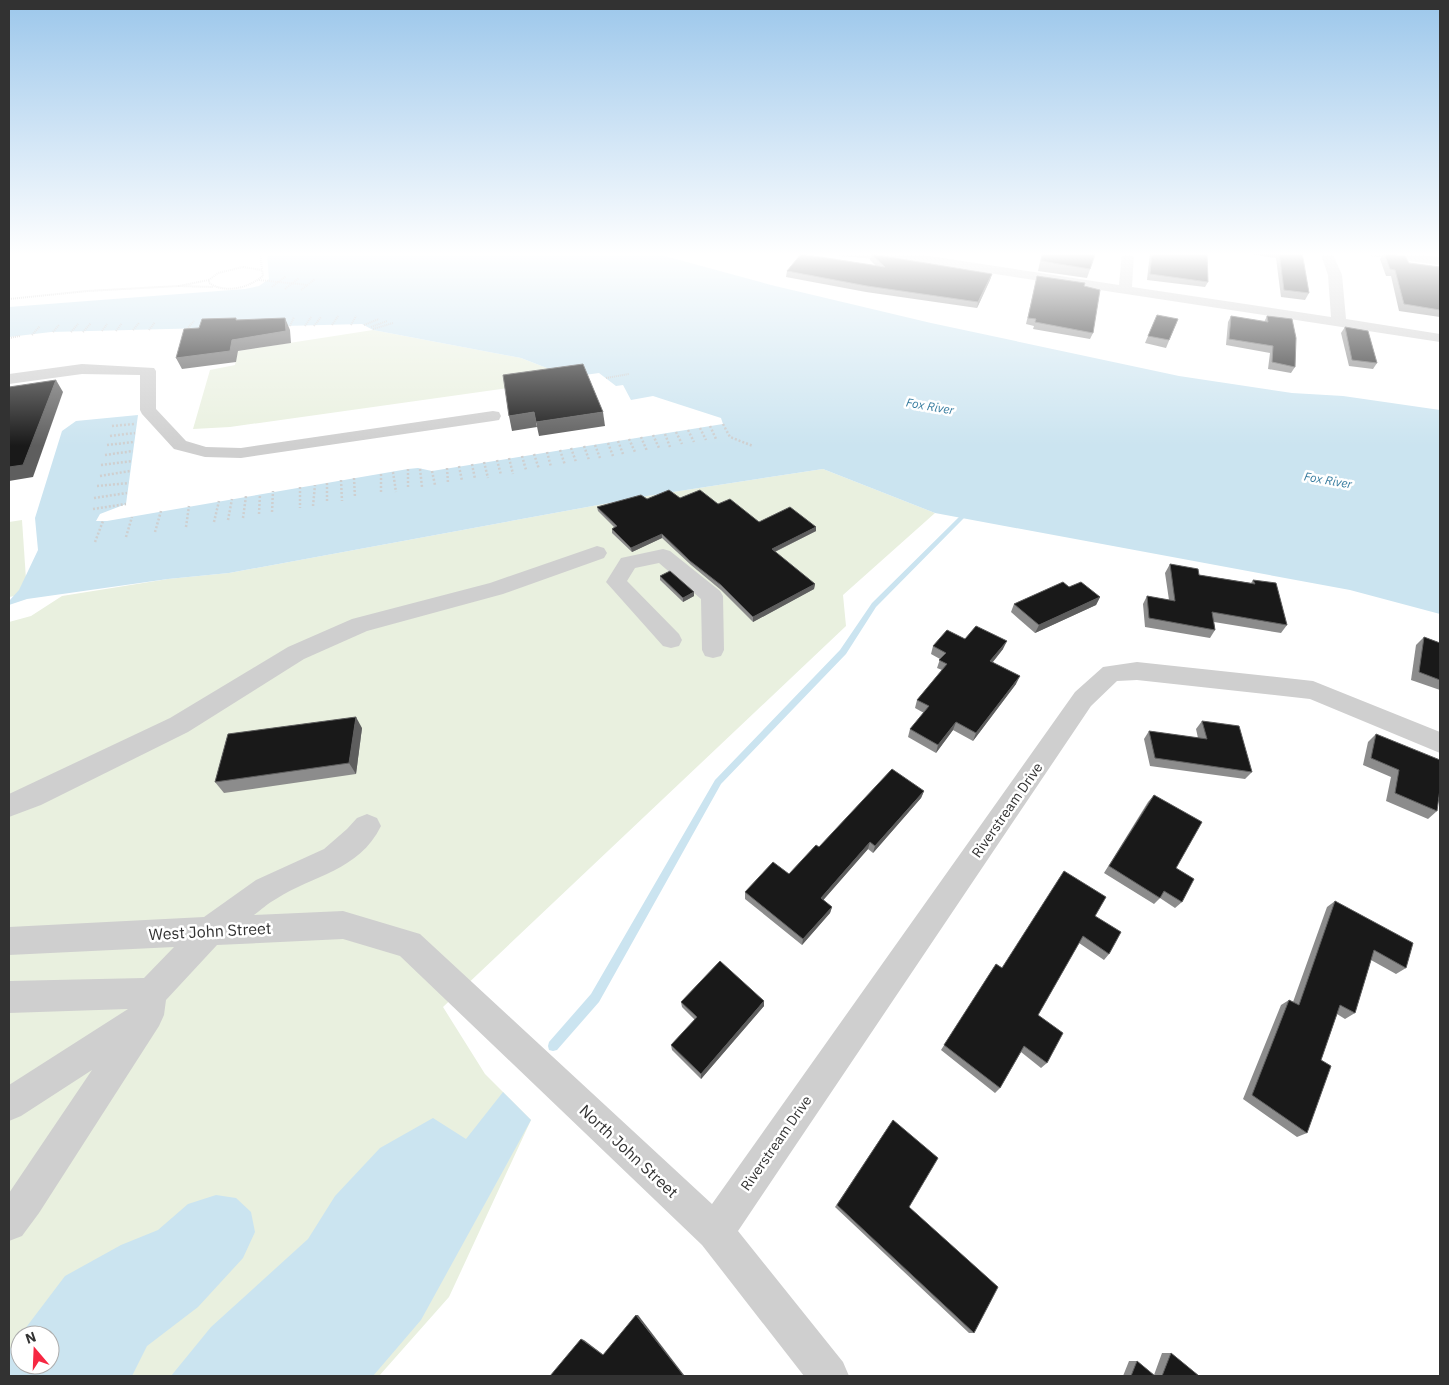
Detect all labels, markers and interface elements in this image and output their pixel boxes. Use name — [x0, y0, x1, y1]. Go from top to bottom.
water label: Fox River — [905, 394, 956, 418]
water label: Fox River — [1303, 468, 1354, 492]
street label: Riverstream Drive — [968, 759, 1047, 861]
street label: West John Street — [148, 918, 272, 944]
street label: Riverstream Drive — [737, 1092, 816, 1194]
street label: North John Street — [575, 1100, 683, 1202]
north arrow — [10, 1325, 60, 1375]
text: N — [23, 1328, 38, 1348]

